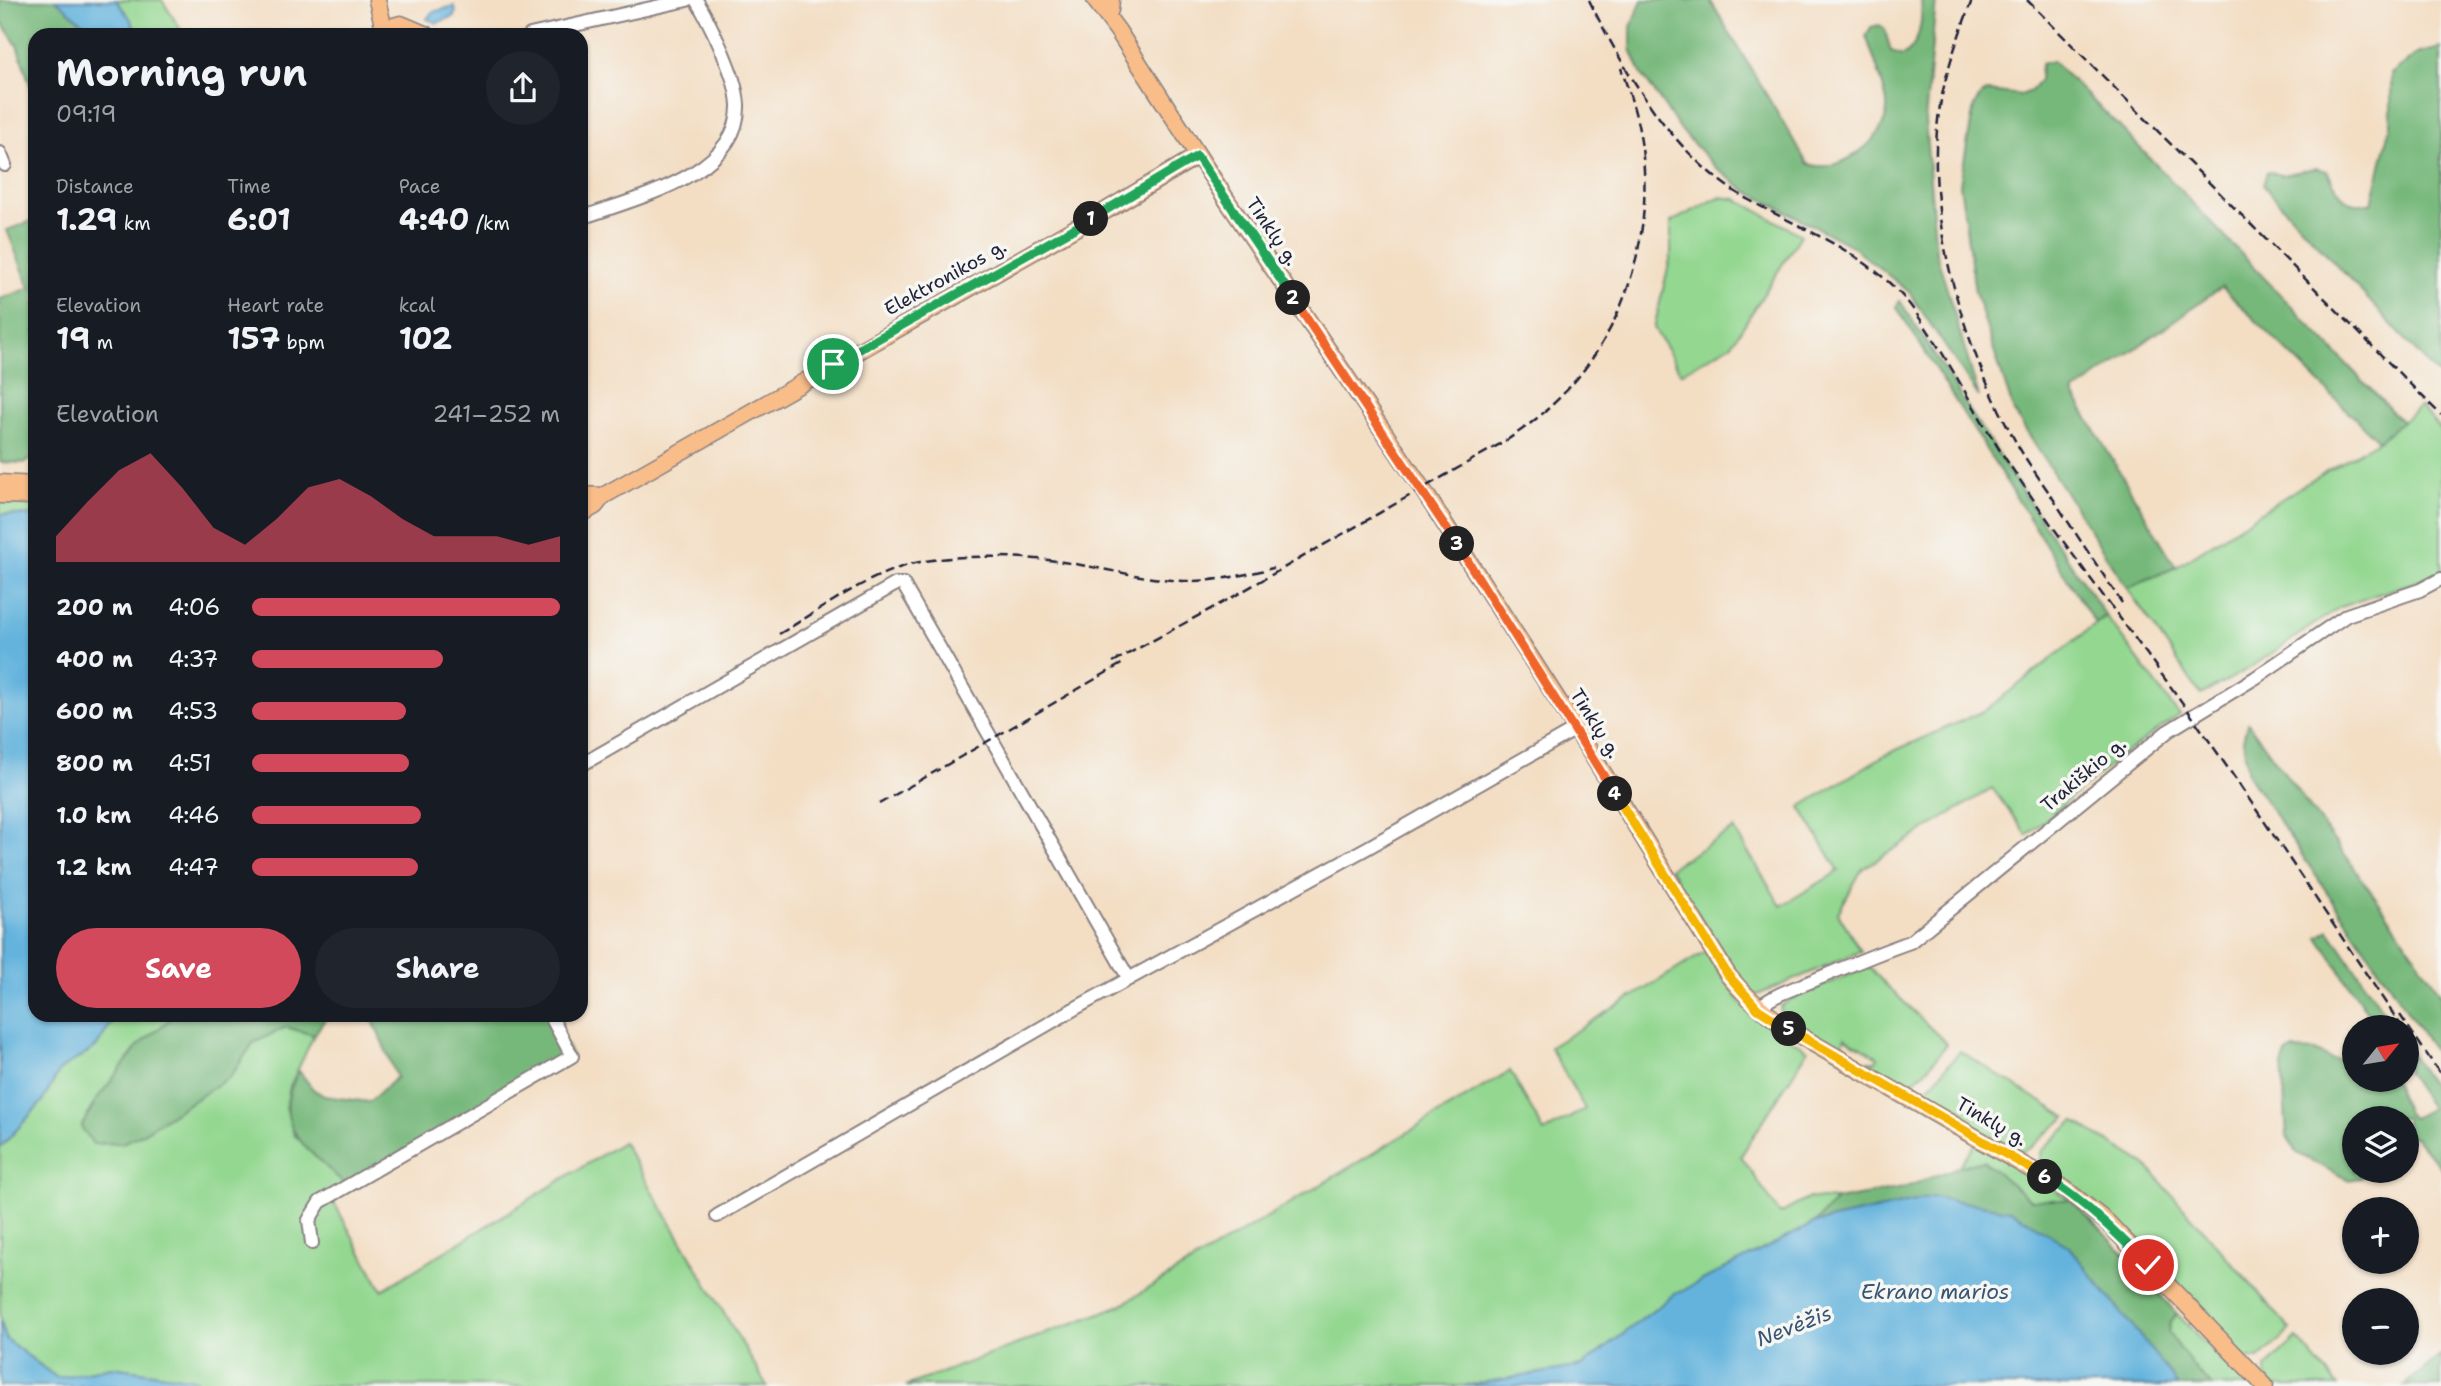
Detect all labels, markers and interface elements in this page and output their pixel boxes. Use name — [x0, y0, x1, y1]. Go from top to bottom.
text: Morning run — [56, 47, 307, 98]
button: share — [486, 51, 560, 125]
text: 09:19 — [56, 99, 117, 129]
text: Distance — [56, 174, 134, 199]
text: Time — [227, 174, 271, 199]
text: Pace — [399, 174, 440, 199]
street label: Tinklų g. — [1240, 192, 1305, 271]
text: 1.29 — [56, 199, 117, 240]
text: 6:01 — [227, 199, 291, 240]
text: 4:40 — [399, 199, 470, 240]
pin: 1 — [1074, 202, 1108, 236]
text: 1 — [1086, 206, 1095, 231]
text: km — [117, 211, 151, 236]
text: /km — [470, 211, 510, 236]
street label: Elektronikos g. — [880, 234, 1011, 321]
pin: 2 — [1276, 280, 1310, 316]
text: 2 — [1286, 285, 1299, 310]
text: Elevation — [56, 293, 141, 318]
text: Heart rate — [227, 293, 324, 318]
text: kcal — [399, 293, 436, 318]
text: 19 — [56, 318, 90, 359]
text: 157 — [227, 318, 280, 359]
text: 102 — [399, 318, 452, 359]
text: m — [90, 330, 113, 355]
text: bpm — [280, 330, 325, 355]
pin — [803, 334, 863, 394]
icon: arrive — [814, 345, 852, 383]
text: Elevation — [56, 399, 159, 429]
text: 241–252 m — [432, 399, 560, 429]
pin: 3 — [1440, 526, 1474, 562]
text: 3 — [1450, 531, 1463, 556]
text: 200 m — [56, 592, 133, 622]
text: 4:06 — [168, 592, 220, 622]
text: 400 m — [56, 644, 133, 674]
text: 4:37 — [168, 644, 218, 674]
street label: Tinklų g. — [1564, 684, 1627, 763]
text: 600 m — [56, 696, 133, 726]
text: 4:53 — [168, 696, 218, 726]
street label: Trakiškio g. — [2035, 731, 2131, 817]
text: 800 m — [56, 748, 133, 778]
text: 4:51 — [168, 748, 212, 778]
pin: 4 — [1598, 776, 1632, 812]
text: 4 — [1608, 781, 1621, 806]
text: 1.0 km — [56, 800, 131, 830]
text: 4:46 — [168, 800, 220, 830]
text: 1.2 km — [56, 852, 132, 882]
text: 4:47 — [168, 852, 219, 882]
button: Save — [56, 928, 301, 1008]
button: Share — [315, 928, 560, 1008]
pin: 5 — [1772, 1012, 1806, 1046]
north arrow — [2342, 1015, 2418, 1092]
map controls — [2342, 1015, 2419, 1365]
text: 5 — [1783, 1016, 1794, 1041]
street label: Tinklų g. — [1952, 1091, 2032, 1152]
button: layers — [2342, 1106, 2419, 1183]
pin: 6 — [2028, 1160, 2062, 1194]
text: 6 — [2038, 1164, 2051, 1189]
button: + — [2342, 1197, 2419, 1274]
pin — [2118, 1235, 2178, 1295]
icon: check — [2129, 1246, 2167, 1284]
water label: Ekrano marios — [1861, 1278, 2009, 1306]
button: − — [2342, 1288, 2419, 1365]
water label: Nevėžis — [1752, 1299, 1836, 1353]

